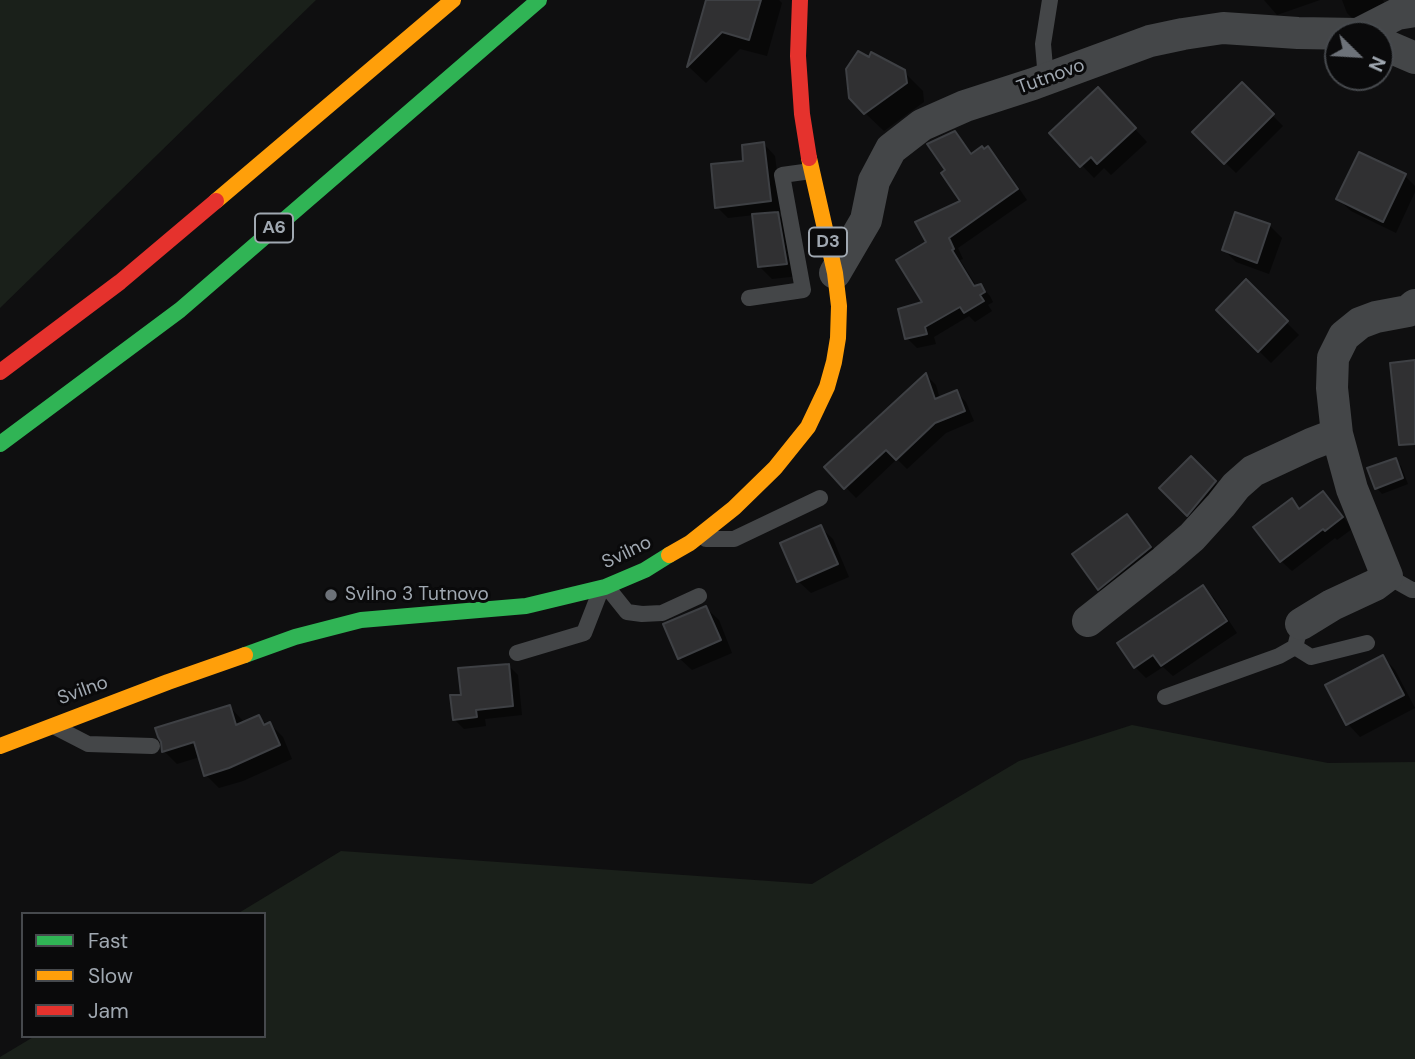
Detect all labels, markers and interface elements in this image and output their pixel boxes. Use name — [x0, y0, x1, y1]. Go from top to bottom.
north arrow — [1324, 21, 1394, 91]
text: N — [1363, 53, 1391, 75]
street label: Tutnovo — [1014, 54, 1088, 100]
road number: A6 — [255, 213, 293, 242]
road number: D3 — [809, 228, 847, 256]
street label: Svilno — [599, 531, 655, 575]
place label: Svilno 3 Tutnovo — [345, 584, 489, 606]
marker: Svilno 3 Tutnovo — [323, 587, 339, 603]
street label: Svilno — [55, 671, 111, 711]
legend — [21, 912, 266, 1038]
text: Fast — [88, 927, 128, 955]
text: Slow — [88, 962, 133, 990]
text: Jam — [88, 997, 129, 1025]

